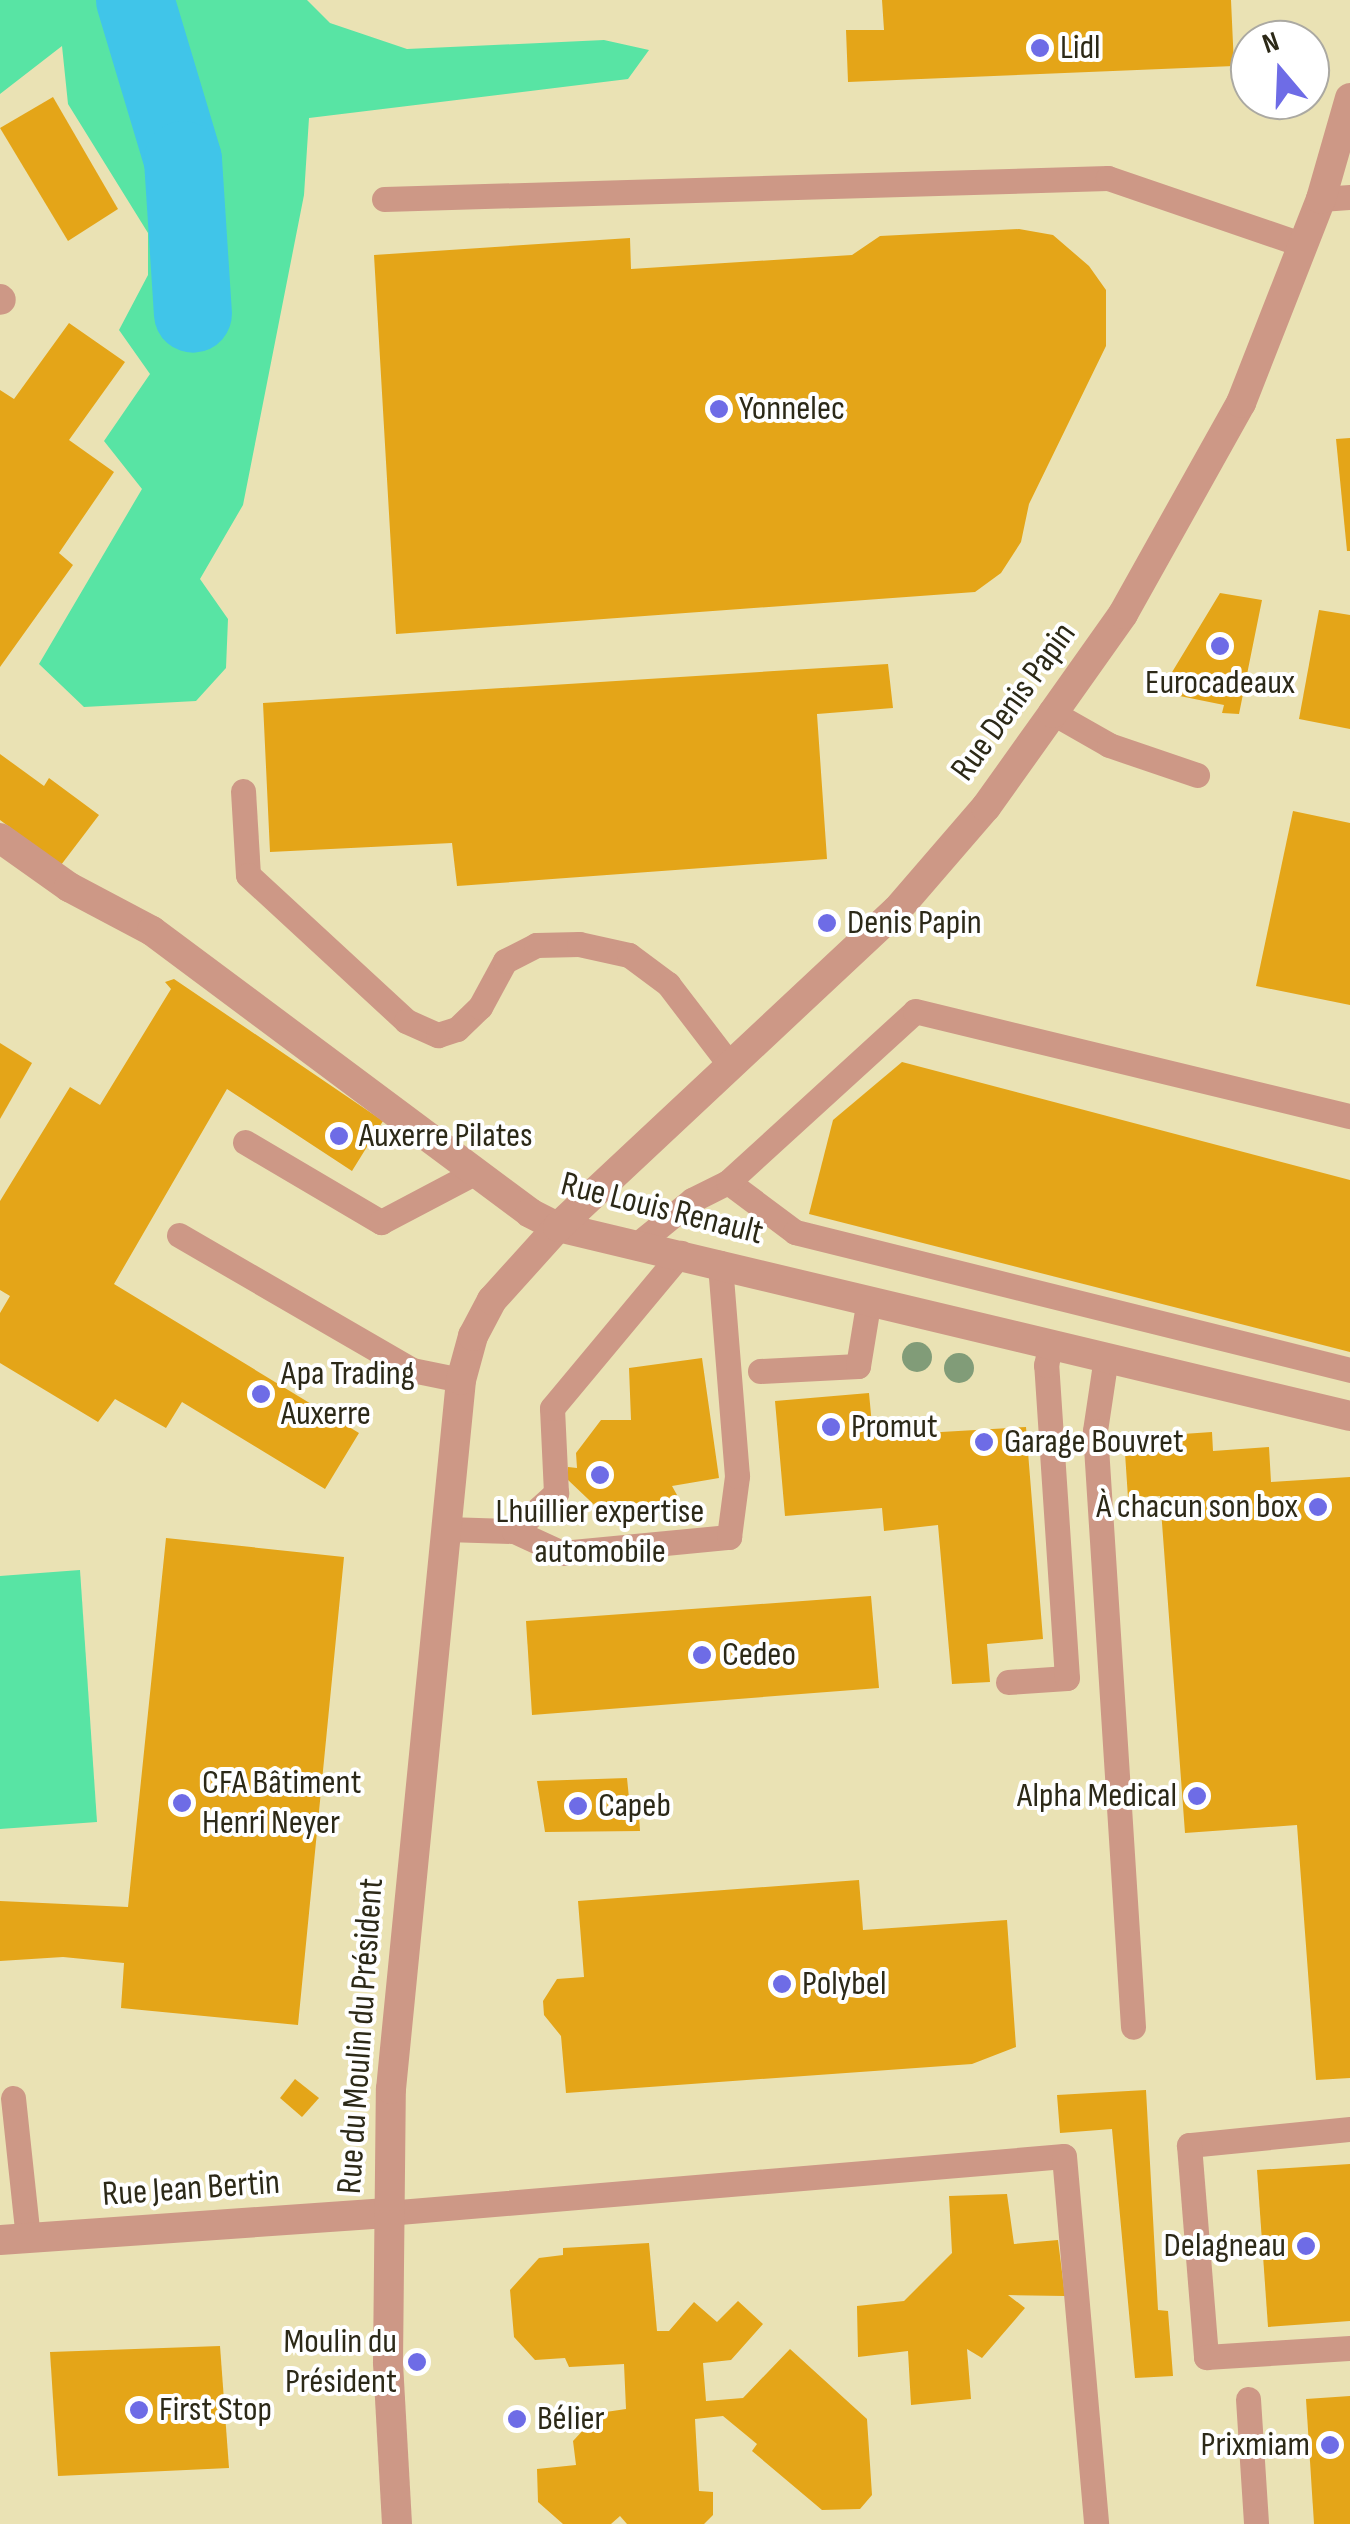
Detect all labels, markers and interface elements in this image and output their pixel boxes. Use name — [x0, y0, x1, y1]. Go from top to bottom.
north arrow — [1230, 20, 1330, 120]
text: N — [1258, 25, 1283, 61]
place label: Lidl — [1060, 27, 1101, 69]
marker: Lidl — [1029, 37, 1051, 59]
place label: Yonnelec — [739, 388, 845, 430]
marker: Yonnelec — [708, 398, 730, 420]
street label: Rue Denis Papin — [943, 615, 1085, 789]
marker: Eurocadeaux — [1209, 635, 1231, 657]
place label: Eurocadeaux — [1145, 662, 1295, 704]
place label: Denis Papin — [847, 902, 982, 944]
marker: Denis Papin — [816, 912, 838, 934]
place label: Auxerre Pilates — [359, 1115, 533, 1157]
marker: Auxerre Pilates — [328, 1125, 350, 1147]
street label: Rue Louis Renault — [557, 1164, 767, 1254]
place label: Apa Trading Auxerre — [281, 1353, 415, 1435]
marker: Apa Trading Auxerre — [250, 1383, 272, 1405]
place label: Promut — [851, 1406, 938, 1448]
marker: Promut — [820, 1416, 842, 1438]
place label: Garage Bouvret — [1004, 1421, 1184, 1463]
marker: Garage Bouvret — [973, 1431, 995, 1453]
marker: Lhuillier expertise automobile — [589, 1464, 611, 1486]
place label: À chacun son box — [1096, 1486, 1298, 1528]
place label: Lhuillier expertise automobile — [496, 1491, 704, 1573]
marker: À chacun son box — [1307, 1496, 1329, 1518]
place label: Cedeo — [722, 1634, 796, 1676]
marker: Cedeo — [691, 1644, 713, 1666]
place label: CFA Bâtiment Henri Neyer — [202, 1762, 361, 1844]
place label: Alpha Medical — [1017, 1775, 1177, 1817]
place label: Capeb — [598, 1785, 671, 1827]
marker: Alpha Medical — [1186, 1785, 1208, 1807]
marker: CFA Bâtiment Henri Neyer — [171, 1792, 193, 1814]
marker: Capeb — [567, 1795, 589, 1817]
street label: Rue du Moulin du Président — [329, 1877, 393, 2195]
place label: Polybel — [802, 1963, 886, 2005]
marker: Polybel — [771, 1973, 793, 1995]
street label: Rue Jean Bertin — [101, 2162, 281, 2216]
place label: Delagneau — [1164, 2225, 1286, 2267]
marker: Delagneau — [1295, 2235, 1317, 2257]
place label: Moulin du Président — [284, 2321, 397, 2403]
marker: Moulin du Président — [406, 2351, 428, 2373]
place label: First Stop — [159, 2389, 272, 2431]
place label: Bélier — [537, 2398, 605, 2440]
marker: First Stop — [128, 2399, 150, 2421]
marker: Bélier — [506, 2408, 528, 2430]
place label: Prixmiam — [1201, 2424, 1310, 2466]
marker: Prixmiam — [1319, 2434, 1341, 2456]

